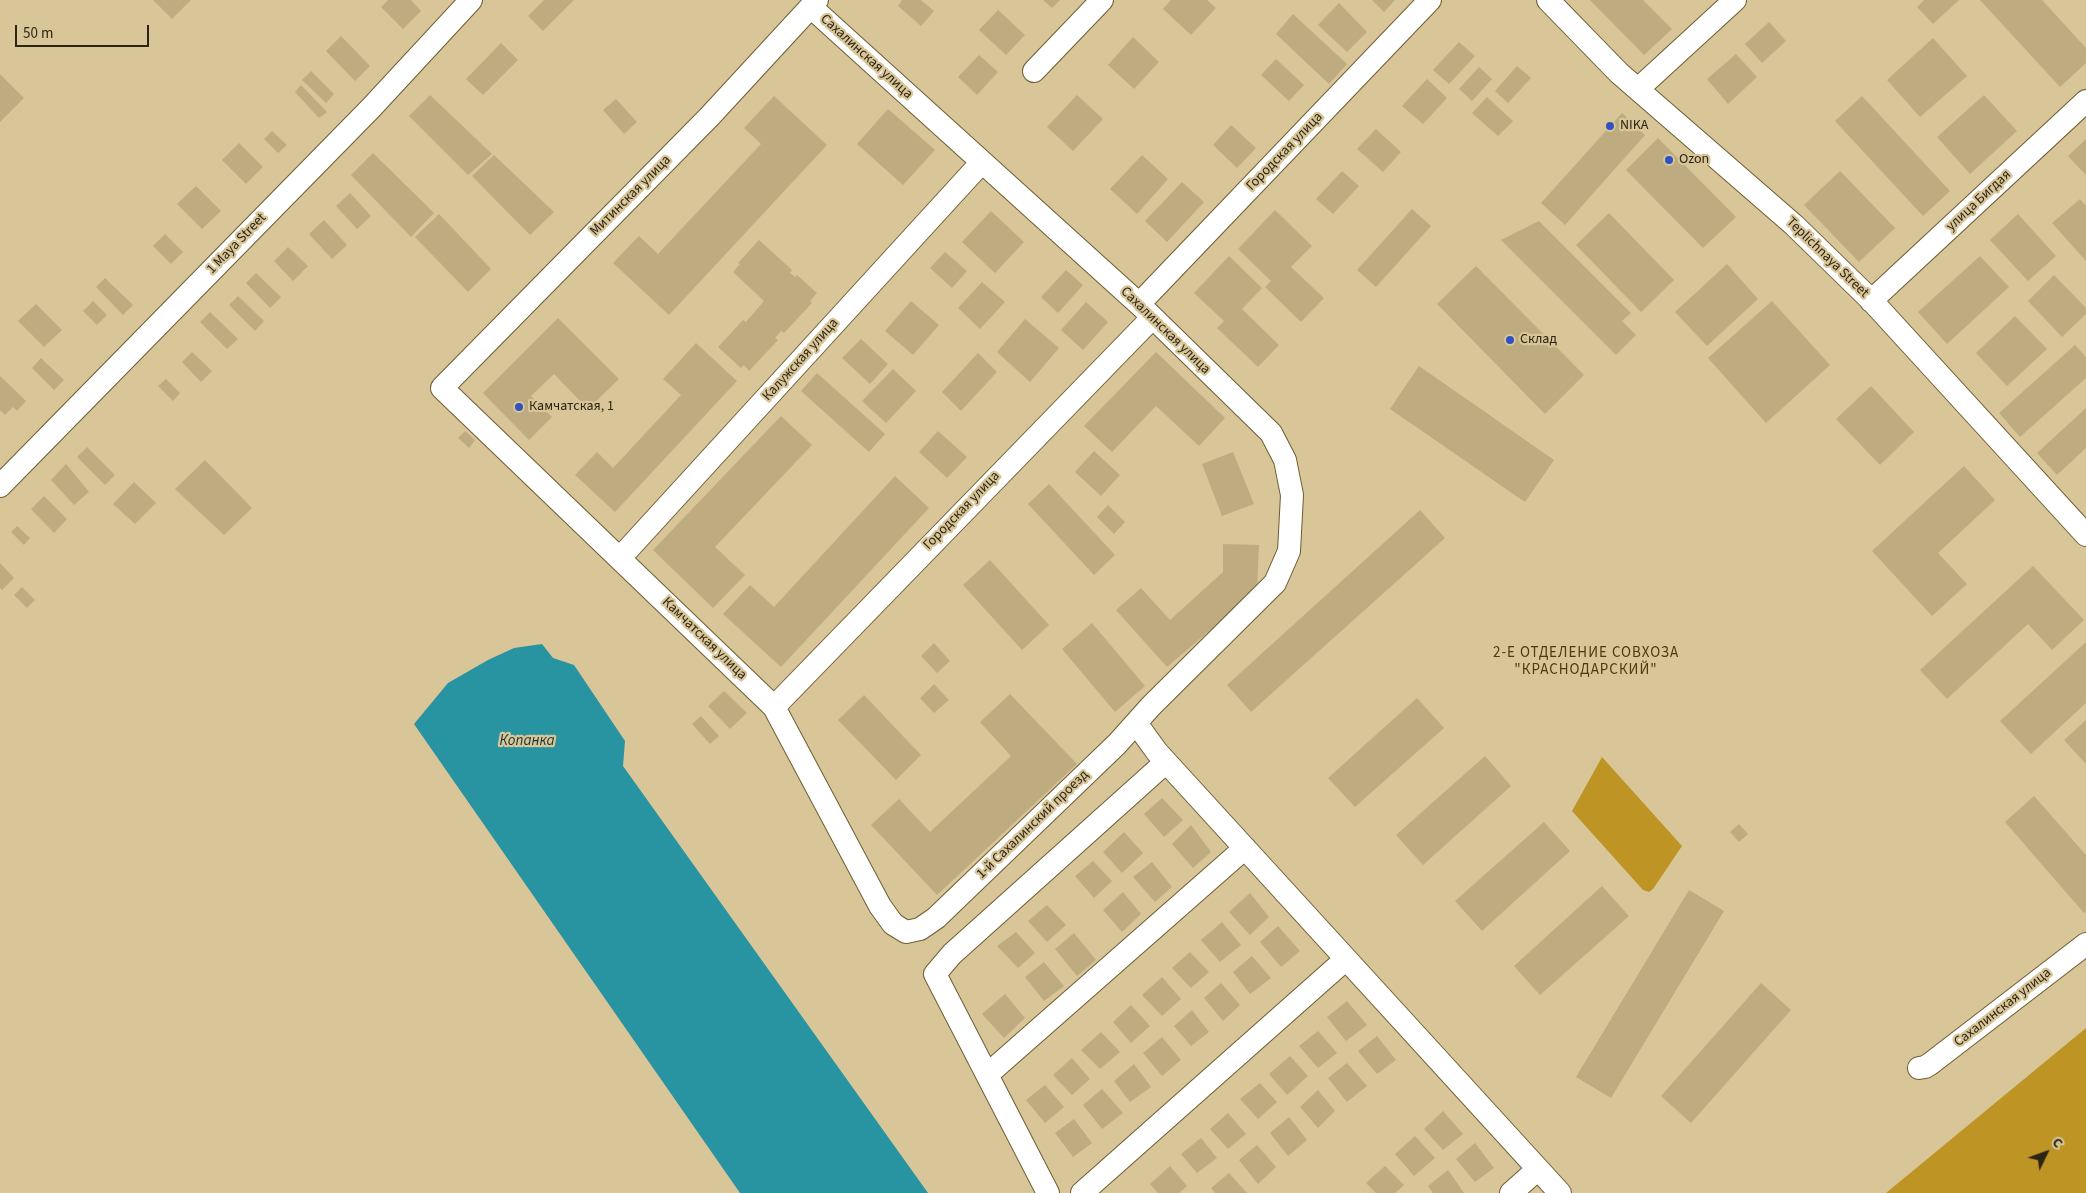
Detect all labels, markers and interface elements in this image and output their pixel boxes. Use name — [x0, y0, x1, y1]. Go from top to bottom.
street label: Сахалинская улица — [816, 11, 916, 103]
scale bar — [18, 15, 151, 47]
text: 50 m — [23, 23, 53, 44]
street label: Городская улица — [1243, 109, 1327, 195]
place label: NIKA — [1620, 118, 1648, 134]
marker: NIKA — [1604, 120, 1616, 132]
street label: Митинская улица — [587, 152, 675, 240]
place label: Ozon — [1679, 152, 1709, 168]
marker: Ozon — [1663, 154, 1675, 166]
street label: улица Бигдая — [1943, 167, 2015, 235]
street label: 1 Maya Street — [204, 210, 270, 278]
street label: Teplichnaya Street — [1782, 214, 1872, 302]
street label: Сахалинская улица — [1117, 284, 1213, 378]
street label: Калужская улица — [760, 315, 842, 405]
place label: Склад — [1520, 332, 1557, 348]
marker: Склад — [1504, 334, 1516, 346]
place label: Камчатская, 1 — [529, 399, 614, 415]
marker: Камчатская, 1 — [513, 401, 525, 413]
street label: Городская улица — [920, 468, 1004, 554]
street label: Камчатская улица — [658, 594, 750, 684]
district label: 2-Е ОТДЕЛЕНИЕ СОВХОЗА "КРАСНОДАРСКИЙ" — [1490, 645, 1682, 680]
water label: Копанка — [500, 733, 554, 751]
street label: 1-й Сахалинский проезд — [973, 767, 1093, 883]
street label: Сахалинская улица — [1951, 965, 2055, 1051]
north arrow — [2021, 1128, 2071, 1178]
text: С — [2047, 1133, 2067, 1153]

